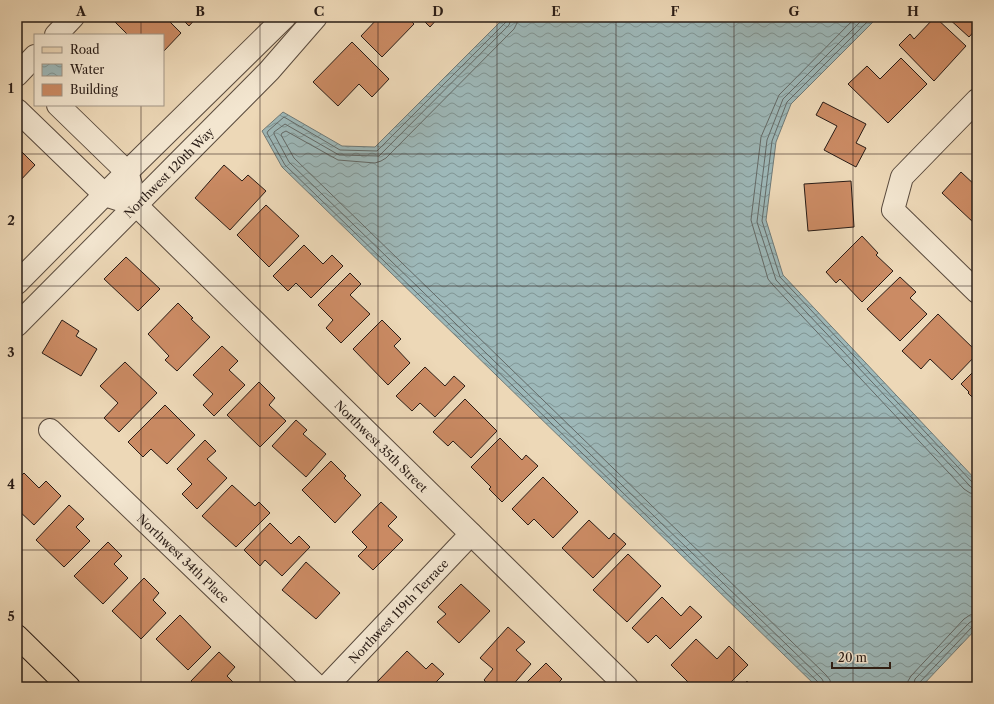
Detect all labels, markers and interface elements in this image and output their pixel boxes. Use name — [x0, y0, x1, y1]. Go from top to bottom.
text: A — [75, 3, 87, 19]
text: B — [195, 3, 205, 19]
text: C — [314, 3, 324, 19]
text: D — [432, 3, 444, 19]
text: E — [551, 3, 561, 19]
text: F — [671, 3, 680, 19]
text: G — [788, 3, 800, 19]
text: H — [907, 3, 919, 19]
legend — [34, 34, 164, 106]
text: Road — [70, 42, 100, 57]
text: Water — [69, 62, 104, 77]
text: 1 — [8, 80, 14, 96]
text: Building — [70, 82, 118, 97]
street label: Northwest 120th Way — [120, 124, 217, 221]
text: 2 — [7, 212, 15, 228]
text: 3 — [7, 344, 15, 360]
street label: Northwest 35th Street — [332, 397, 432, 496]
text: 4 — [7, 476, 15, 492]
street label: Northwest 34th Place — [134, 510, 233, 606]
street label: Northwest 119th Terrace — [345, 555, 451, 666]
text: 5 — [7, 608, 15, 624]
scale bar — [832, 644, 890, 670]
text: 20 m — [838, 650, 867, 665]

